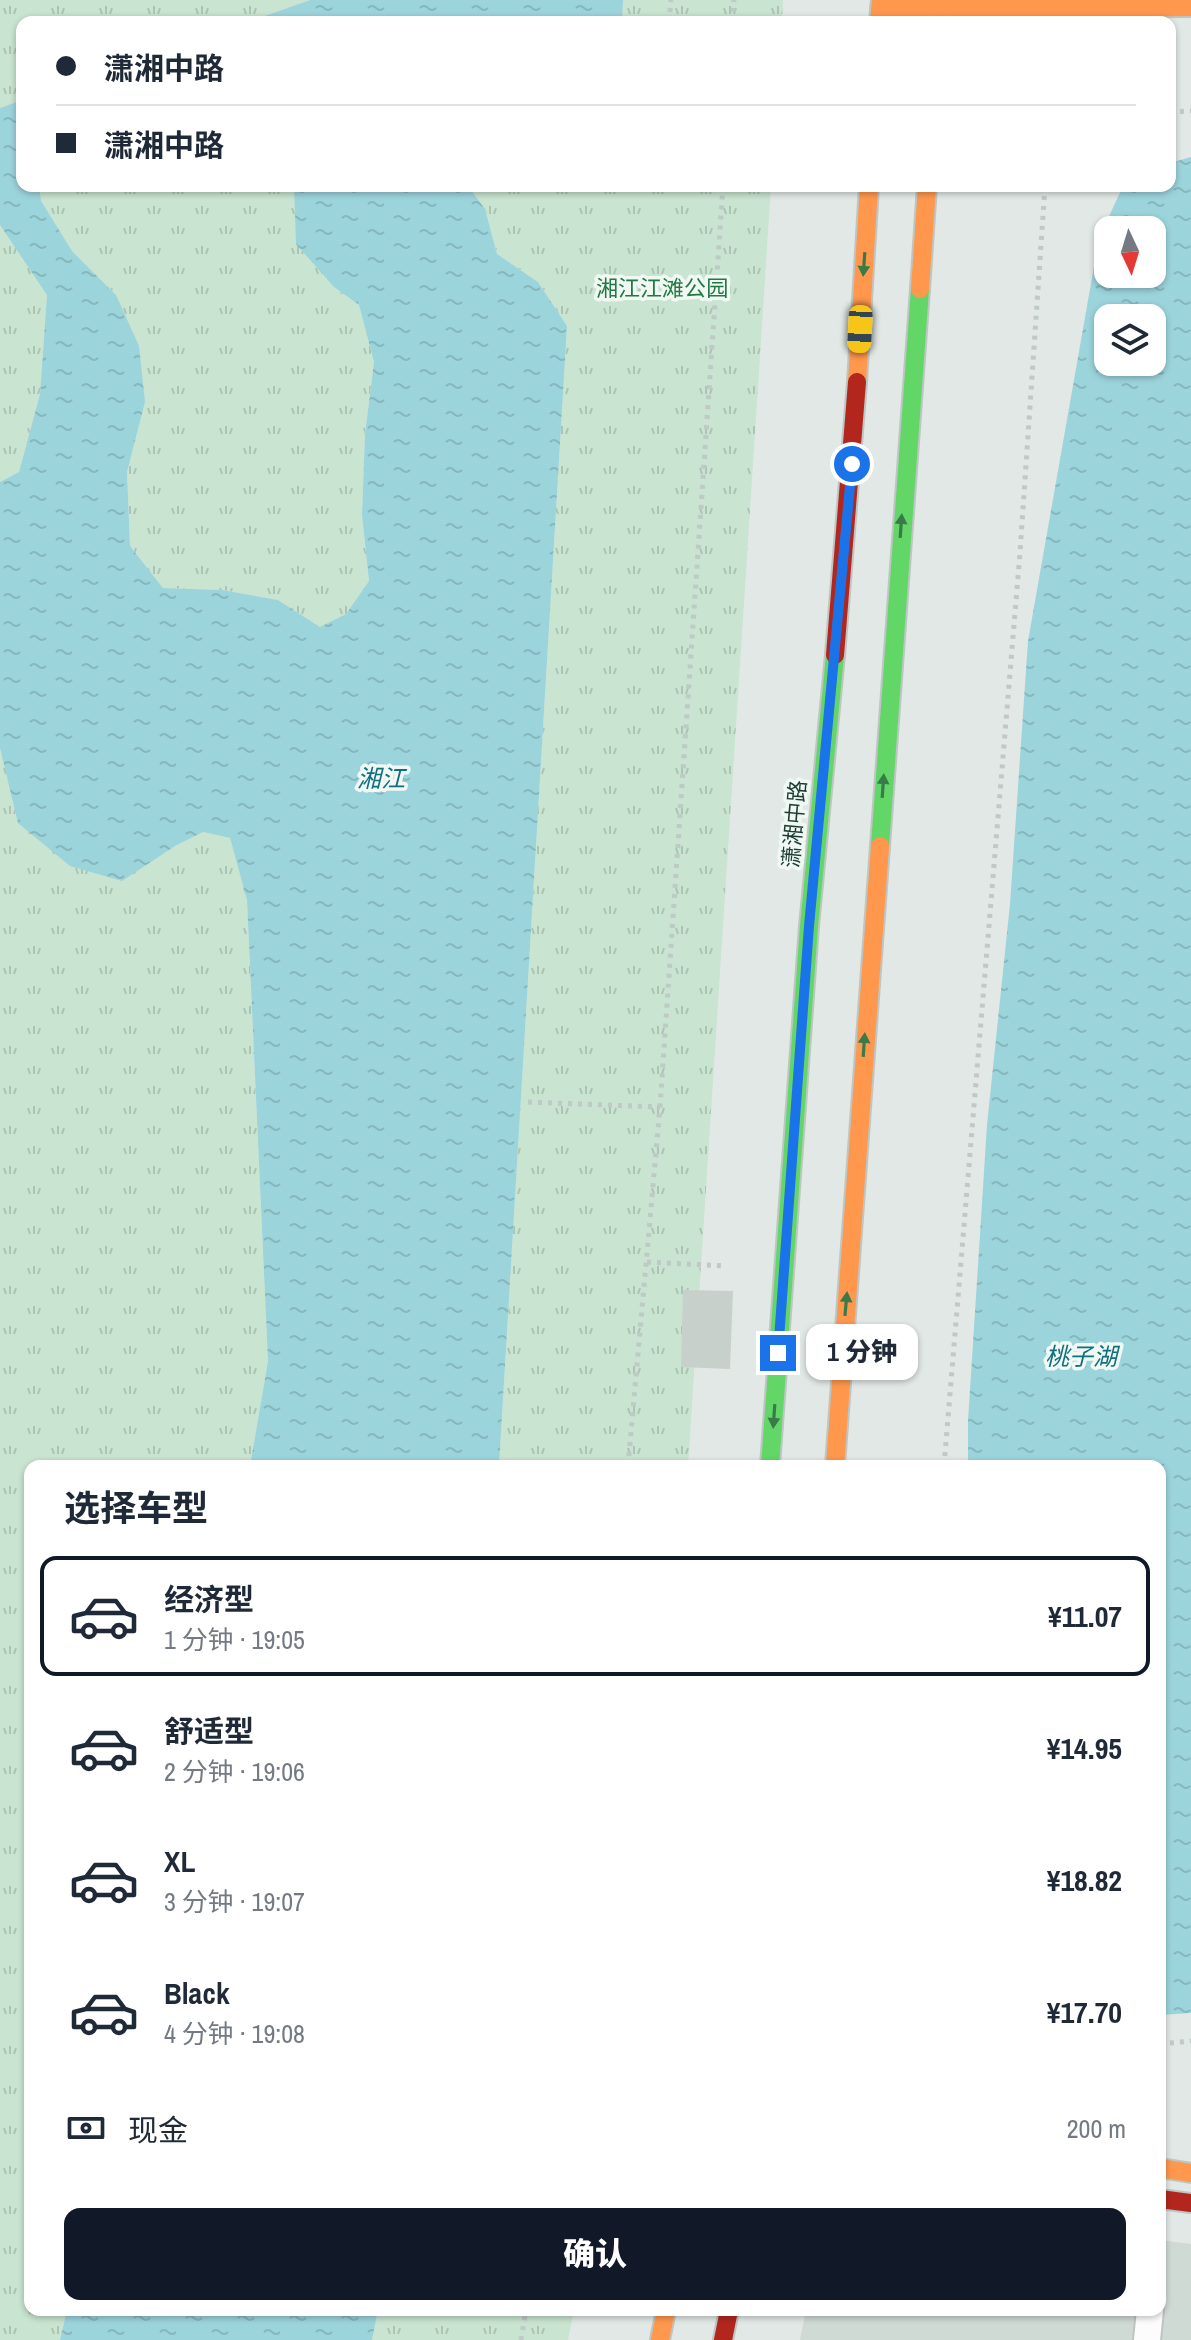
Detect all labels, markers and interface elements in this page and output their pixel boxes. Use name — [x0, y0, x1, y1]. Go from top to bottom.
text: 潇湘中路 — [104, 48, 224, 88]
text: 潇湘中路 — [104, 125, 224, 165]
north arrow — [1094, 216, 1166, 288]
map controls — [1094, 216, 1166, 376]
one-way arrow — [858, 252, 871, 277]
park label: 湘江江滩公园 — [596, 273, 728, 303]
car — [847, 304, 873, 354]
button: layers — [1094, 304, 1166, 376]
route start — [834, 446, 870, 482]
one-way arrow — [895, 513, 908, 538]
water label: 湘江 — [357, 762, 408, 794]
one-way arrow — [877, 773, 890, 798]
street label: 潇湘中路 — [775, 779, 813, 869]
one-way arrow — [858, 1032, 871, 1057]
one-way arrow — [840, 1292, 853, 1317]
callout: 1 分钟 — [806, 1325, 918, 1381]
text: 1 分钟 — [827, 1334, 897, 1369]
route end — [760, 1335, 796, 1371]
water label: 桃子湖 — [1045, 1340, 1121, 1372]
one-way arrow — [767, 1404, 780, 1429]
text: 选择车型 — [64, 1484, 208, 1532]
text: 经济型 — [164, 1579, 254, 1619]
icon: car — [68, 1580, 140, 1652]
text: ¥11.07 — [1048, 1596, 1122, 1636]
text: 1 分钟 · 19:05 — [164, 1622, 305, 1657]
text: 舒适型 — [164, 1711, 254, 1751]
icon: car — [68, 1712, 140, 1784]
text: ¥14.95 — [1047, 1728, 1122, 1768]
text: 2 分钟 · 19:06 — [164, 1754, 305, 1789]
text: XL — [164, 1841, 195, 1881]
icon: car — [68, 1844, 140, 1916]
text: ¥18.82 — [1047, 1860, 1122, 1900]
text: 3 分钟 · 19:07 — [164, 1884, 305, 1919]
text: Black — [164, 1973, 230, 2013]
icon: car — [68, 1976, 140, 2048]
text: ¥17.70 — [1047, 1992, 1122, 2032]
text: 4 分钟 · 19:08 — [164, 2016, 305, 2051]
icon: cash — [64, 2106, 108, 2150]
text: 现金 — [128, 2110, 188, 2150]
text: 200 m — [1067, 2111, 1126, 2146]
button: 确认 — [64, 2208, 1126, 2300]

